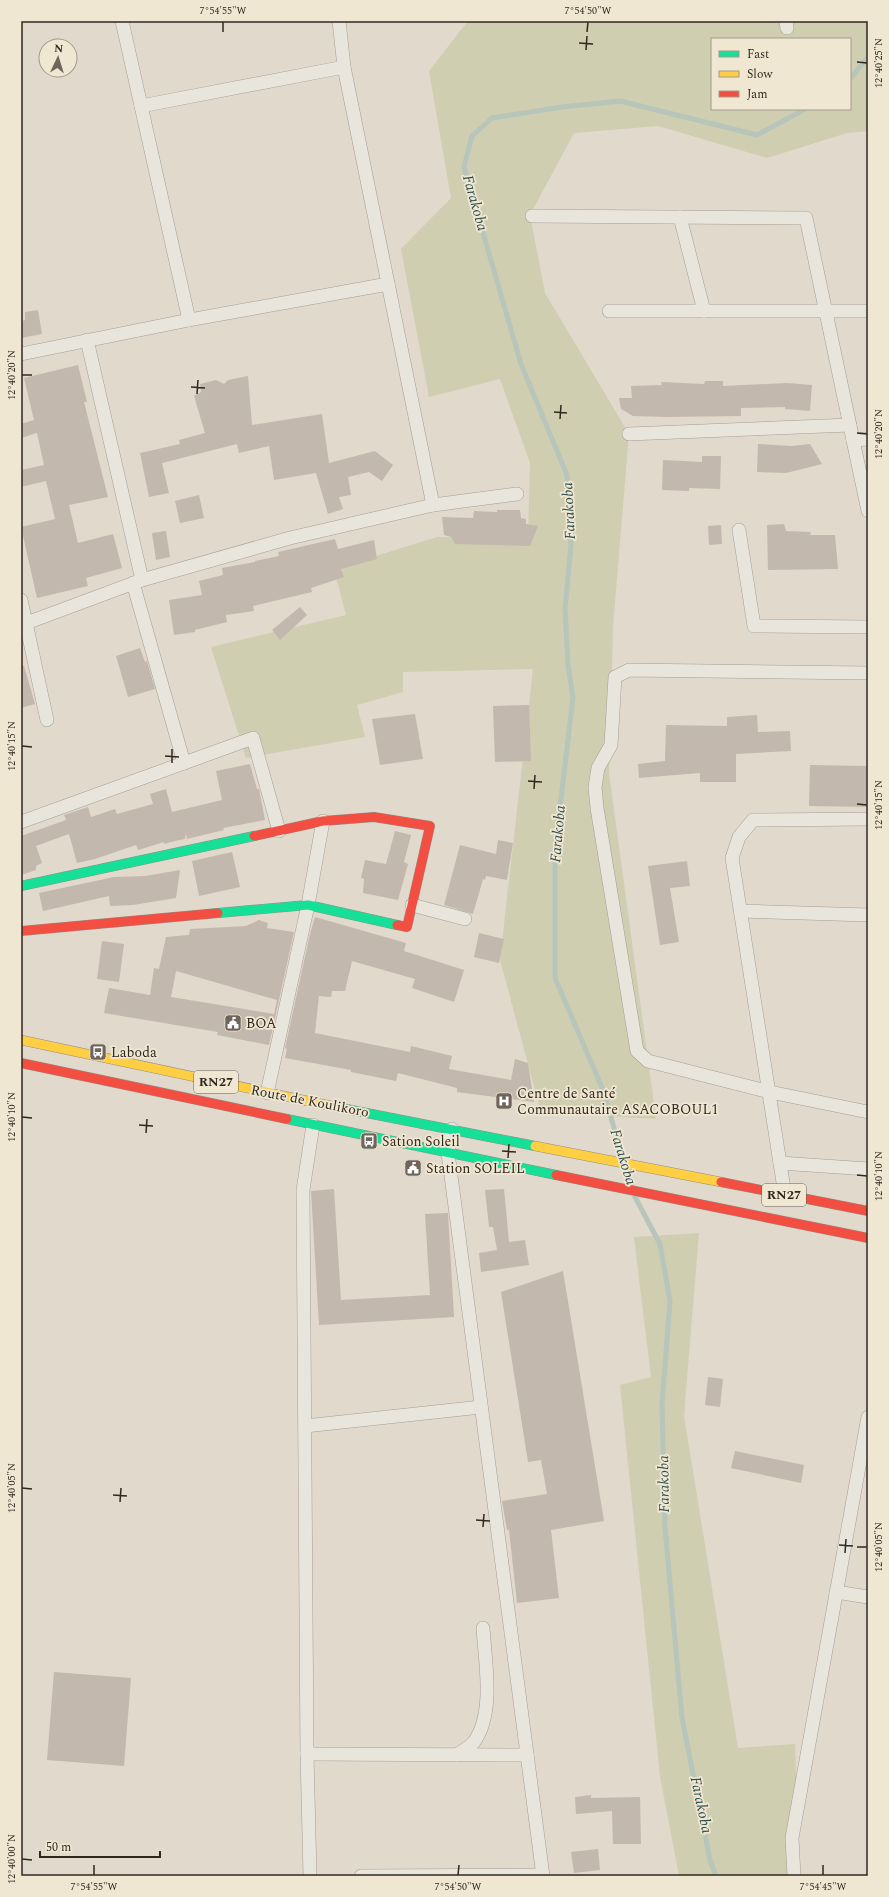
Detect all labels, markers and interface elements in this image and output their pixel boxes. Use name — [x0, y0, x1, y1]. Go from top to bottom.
text: 7°54'55"W — [200, 3, 247, 19]
text: 7°54'50"W — [565, 3, 612, 19]
north arrow — [38, 38, 78, 78]
legend — [711, 38, 851, 110]
text: 12°40'25"N — [871, 38, 887, 88]
text: N — [54, 40, 64, 57]
text: Fast — [747, 45, 769, 64]
text: Slow — [747, 65, 773, 84]
text: Jam — [747, 85, 768, 104]
water label: Farakoba — [456, 172, 494, 234]
text: 12°40'20"N — [4, 350, 20, 400]
text: 12°40'20"N — [871, 409, 887, 459]
water label: Farakoba — [556, 481, 582, 540]
text: 12°40'15"N — [4, 721, 20, 771]
text: 12°40'15"N — [871, 780, 887, 830]
water label: Farakoba — [544, 804, 572, 864]
public building icon: BOA — [223, 1013, 243, 1033]
place label: BOA — [246, 1013, 277, 1034]
bus stop icon: Laboda — [88, 1042, 108, 1062]
place label: Laboda — [111, 1042, 157, 1063]
road number: RN27 — [194, 1071, 238, 1093]
street label: Route de Koulikoro — [249, 1079, 371, 1123]
place label: Centre de Santé Communautaire ASACOBOUL1 — [517, 1083, 718, 1120]
hospital icon: Centre de Santé Communautaire ASACOBOUL1 — [494, 1091, 514, 1111]
text: 12°40'10"N — [4, 1092, 20, 1142]
water label: Farakoba — [604, 1126, 643, 1188]
bus stop icon: Sation Soleil — [359, 1131, 379, 1151]
place label: Sation Soleil — [382, 1131, 460, 1152]
text: 12°40'10"N — [871, 1151, 887, 1201]
public building icon: Station SOLEIL — [403, 1158, 423, 1178]
place label: Station SOLEIL — [426, 1158, 525, 1179]
road number: RN27 — [762, 1184, 806, 1206]
water label: Farakoba — [652, 1455, 676, 1513]
text: 12°40'05"N — [4, 1463, 20, 1513]
text: 12°40'05"N — [871, 1522, 887, 1572]
water label: Farakoba — [684, 1774, 718, 1836]
scale bar — [40, 1833, 160, 1859]
text: 12°40'00"N — [4, 1834, 20, 1884]
text: 50 m — [46, 1838, 71, 1857]
text: 7°54'55"W — [71, 1879, 118, 1895]
text: 7°54'50"W — [435, 1879, 482, 1895]
text: 7°54'45"W — [800, 1879, 847, 1895]

